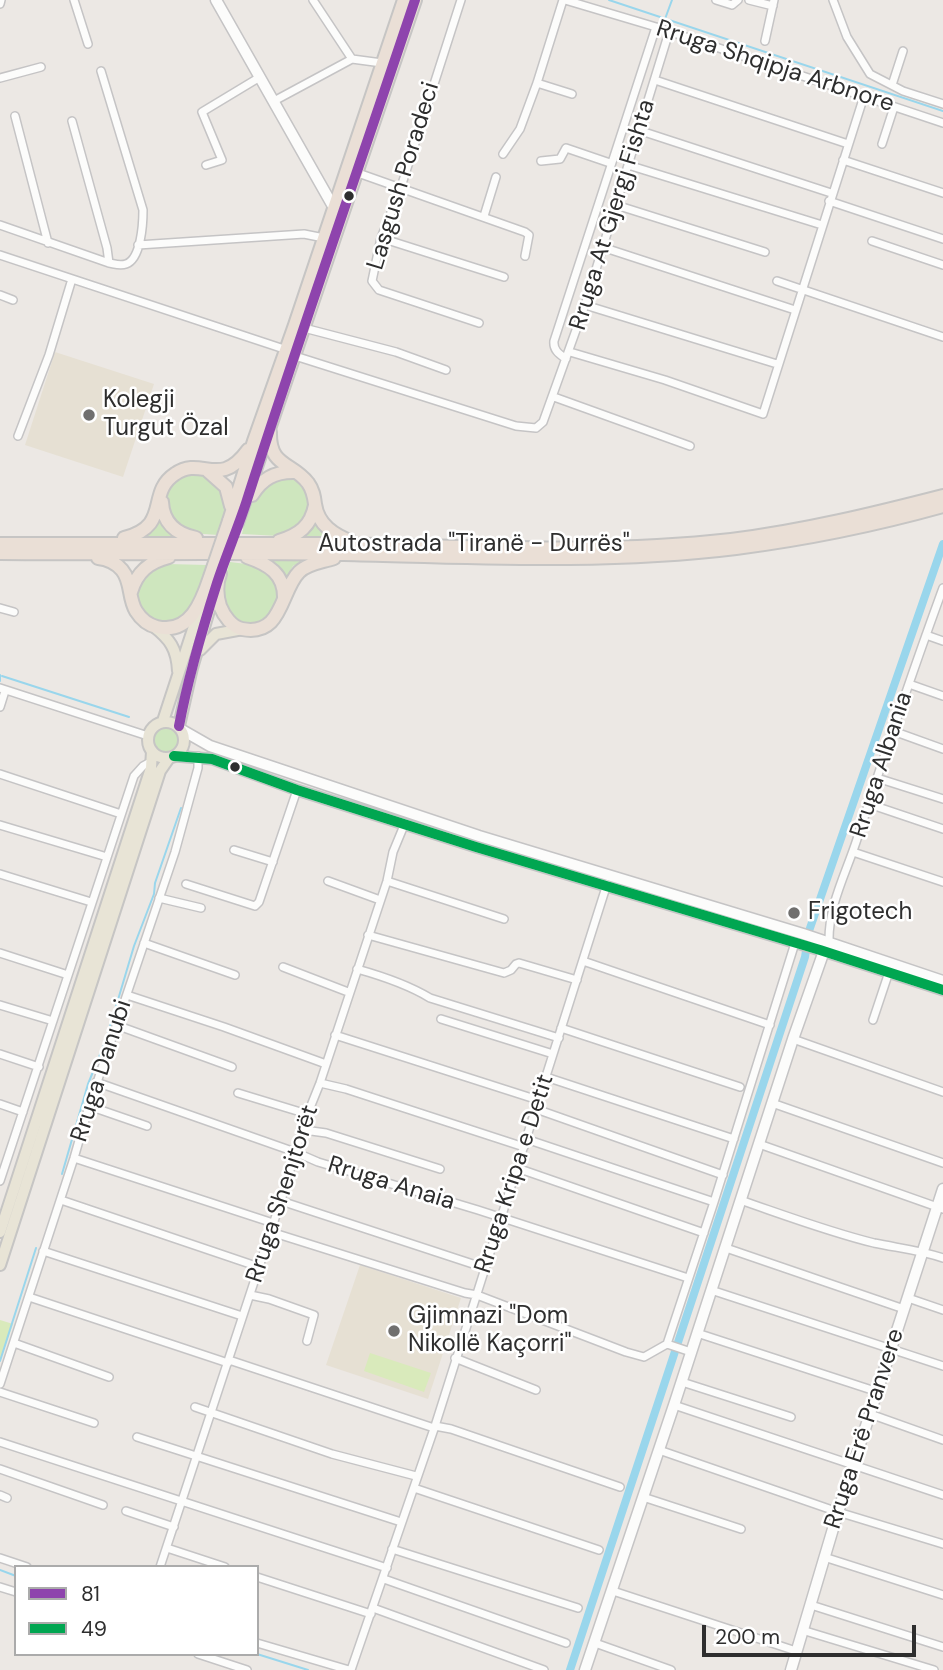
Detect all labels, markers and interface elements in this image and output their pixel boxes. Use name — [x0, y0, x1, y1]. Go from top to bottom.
street label: Rruga Shqipja Arbnore — [652, 15, 898, 119]
street label: Lasgush Poradeci — [362, 79, 446, 273]
street label: Rruga At Gjergj Fishta — [564, 96, 662, 334]
unlabelled marker — [342, 189, 356, 203]
place label: Kolegji Turgut Özal — [103, 387, 229, 443]
marker: Kolegji Turgut Özal — [81, 407, 97, 423]
street label: Autostrada "Tiranë - Durrës" — [318, 531, 630, 559]
street label: Rruga Albania — [845, 688, 919, 842]
unlabelled marker — [228, 760, 242, 774]
place label: Frigotech — [808, 899, 912, 927]
marker: Frigotech — [786, 905, 802, 921]
street label: Rruga Danubi — [65, 996, 139, 1146]
street label: Rruga Kripa e Detit — [469, 1071, 561, 1277]
street label: Rruga Shenjtorët — [241, 1102, 325, 1286]
street label: Rruga Anaia — [324, 1151, 458, 1217]
place label: Gjimnazi "Dom Nikollë Kaçorri" — [408, 1303, 572, 1359]
marker: Gjimnazi "Dom Nikollë Kaçorri" — [386, 1323, 402, 1339]
street label: Rruga Erë Pranvere — [819, 1325, 911, 1533]
legend — [14, 1565, 259, 1656]
text: 81 — [81, 1580, 100, 1608]
scale bar — [705, 1610, 918, 1654]
text: 49 — [81, 1615, 107, 1643]
text: 200 m — [715, 1623, 780, 1651]

